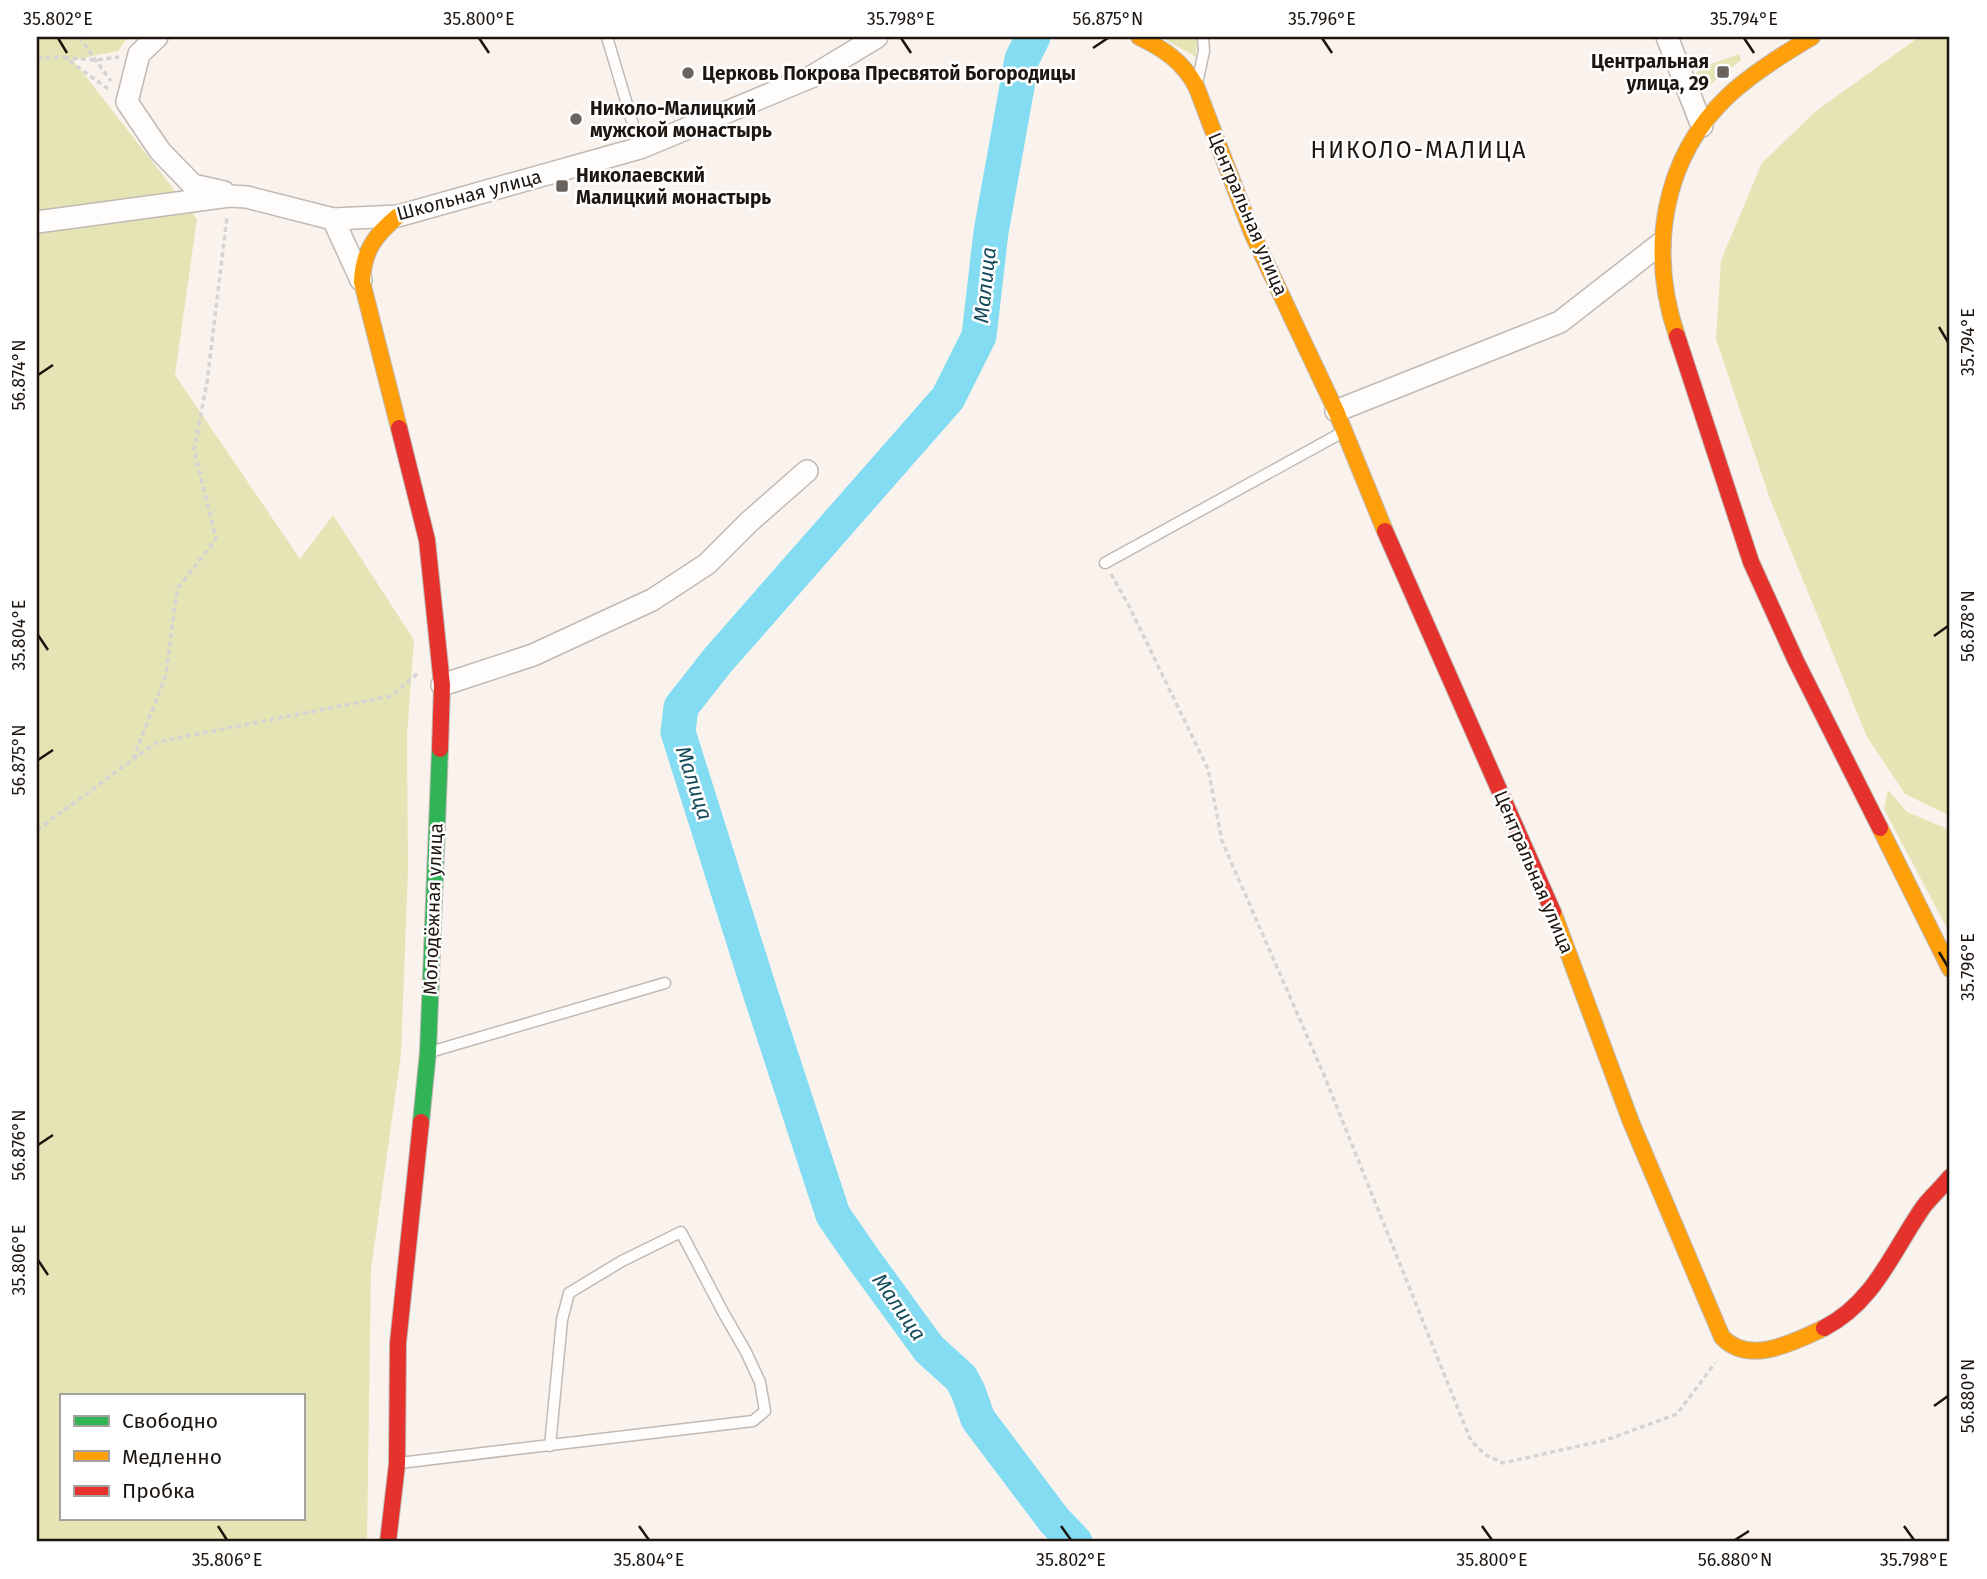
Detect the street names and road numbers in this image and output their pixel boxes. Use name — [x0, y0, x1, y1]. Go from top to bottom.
street label: Центральная улица — [1203, 129, 1293, 299]
street label: Школьная улица — [394, 165, 544, 225]
street label: Центральная улица — [1489, 787, 1579, 957]
street label: Молодёжная улица — [419, 823, 447, 995]

